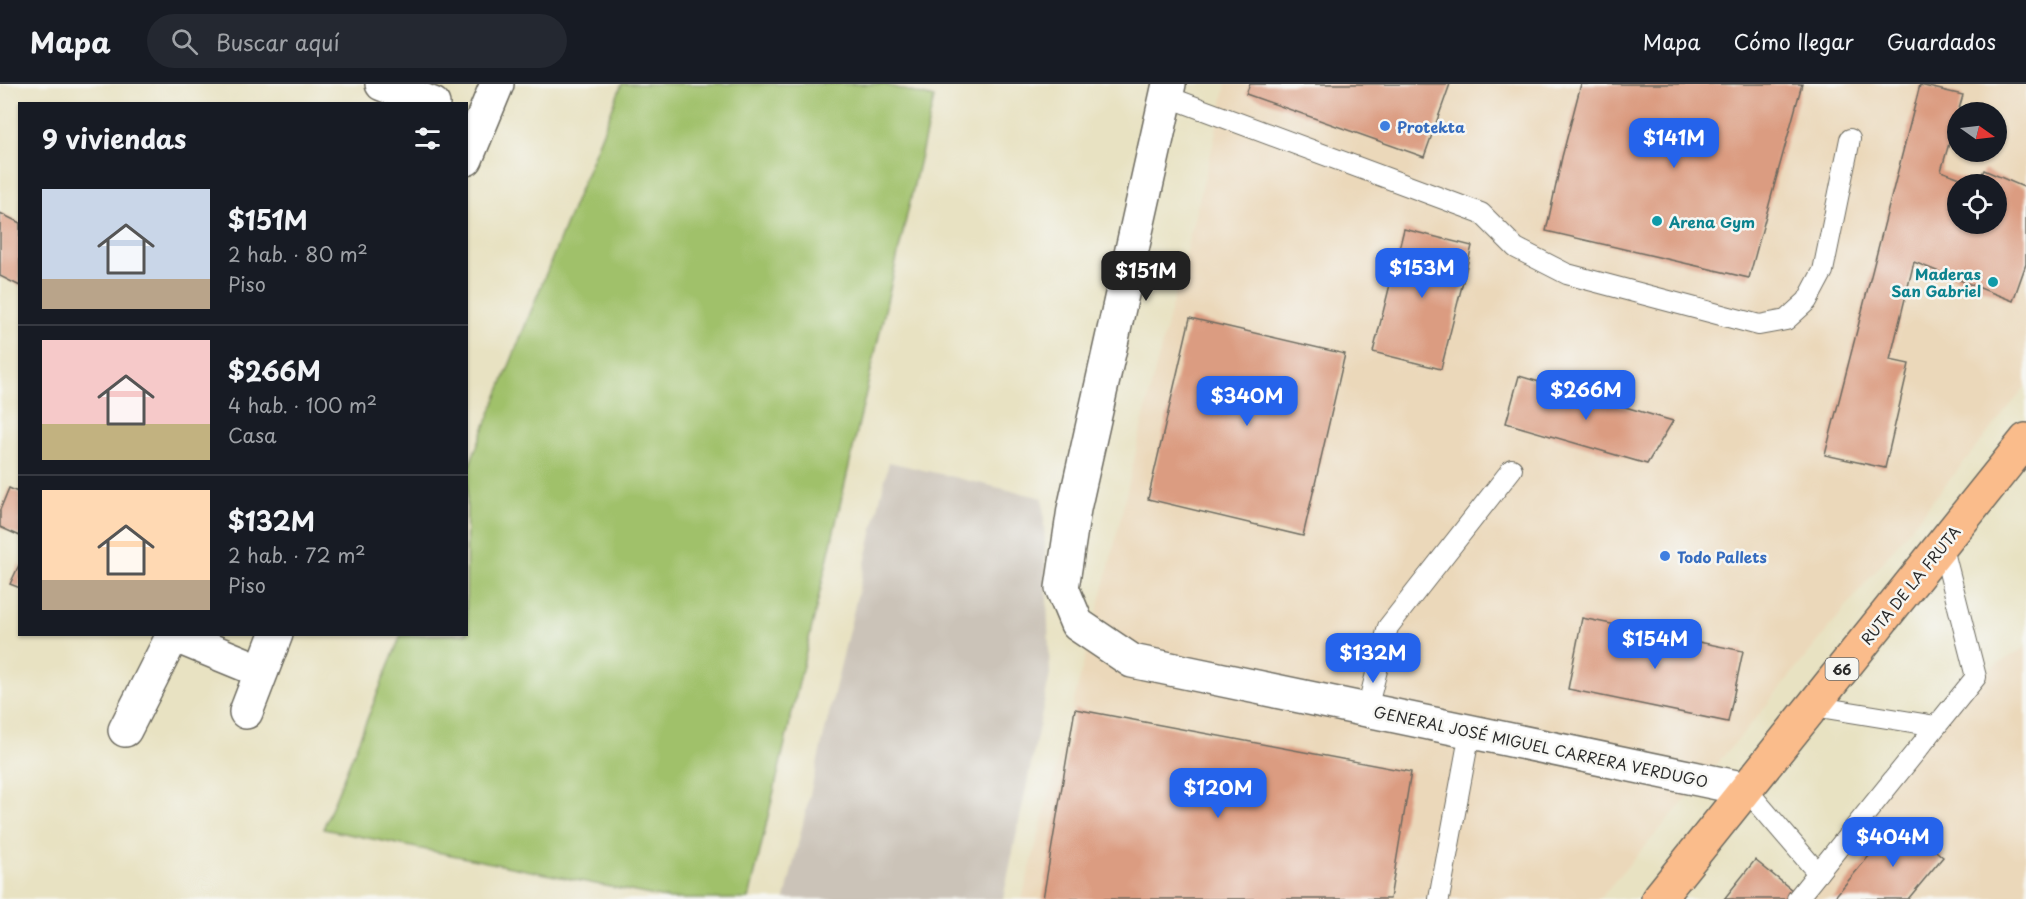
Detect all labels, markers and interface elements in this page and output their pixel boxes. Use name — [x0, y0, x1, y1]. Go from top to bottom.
search box — [147, 14, 567, 68]
text: Mapa — [30, 20, 111, 63]
icon: search — [168, 25, 201, 58]
text: Buscar aquí — [216, 25, 340, 58]
text: Mapa — [1643, 25, 1701, 57]
text: Cómo llegar — [1734, 25, 1854, 57]
text: Guardados — [1887, 25, 1996, 57]
north arrow — [1947, 102, 2007, 162]
map controls — [1947, 102, 2007, 234]
place label: Protekta — [1397, 115, 1465, 138]
pin: $141M — [1632, 118, 1716, 169]
text: 9 viviendas — [42, 119, 187, 158]
marker: Protekta — [1378, 119, 1392, 133]
icon: filters — [411, 122, 444, 155]
text: $141M — [1643, 122, 1705, 152]
button: locate — [1947, 174, 2007, 234]
text: $151M — [228, 200, 308, 239]
place label: Arena Gym — [1668, 210, 1755, 233]
icon: home — [90, 213, 162, 285]
marker: Arena Gym — [1650, 214, 1664, 228]
text: 2 hab. · 80 m² — [228, 239, 368, 269]
pin: $153M — [1380, 248, 1464, 299]
pin: $151M — [1104, 251, 1188, 302]
text: $153M — [1389, 252, 1455, 282]
text: $151M — [1115, 255, 1177, 285]
place label: Maderas San Gabriel — [1891, 262, 1981, 302]
text: Piso — [228, 269, 266, 299]
marker: Maderas San Gabriel — [1986, 275, 2000, 289]
text: $266M — [228, 351, 321, 390]
icon: home — [90, 364, 162, 436]
pin: $266M — [1544, 370, 1628, 421]
text: $266M — [1550, 374, 1622, 404]
pin: $340M — [1205, 376, 1289, 427]
text: $340M — [1211, 380, 1283, 410]
text: 4 hab. · 100 m² — [228, 390, 377, 420]
text: Casa — [228, 420, 277, 450]
text: $132M — [228, 501, 315, 540]
icon: home — [90, 514, 162, 586]
street label: RUTA DE LA FRUTA — [1855, 520, 1965, 649]
text: 2 hab. · 72 m² — [228, 540, 366, 570]
place label: Todo Pallets — [1677, 545, 1767, 568]
marker: Todo Pallets — [1658, 549, 1672, 563]
text: Piso — [228, 570, 266, 600]
pin: $154M — [1613, 619, 1697, 670]
text: $154M — [1622, 623, 1688, 653]
pin: $132M — [1331, 633, 1415, 684]
text: $132M — [1340, 637, 1406, 667]
road number: 66 — [1826, 658, 1858, 680]
street label: GENERAL JOSÉ MIGUEL CARRERA VERDUGO — [1372, 699, 1710, 793]
pin: $120M — [1176, 768, 1260, 819]
text: $120M — [1184, 772, 1252, 802]
pin: $404M — [1851, 817, 1935, 868]
text: $404M — [1856, 821, 1930, 851]

